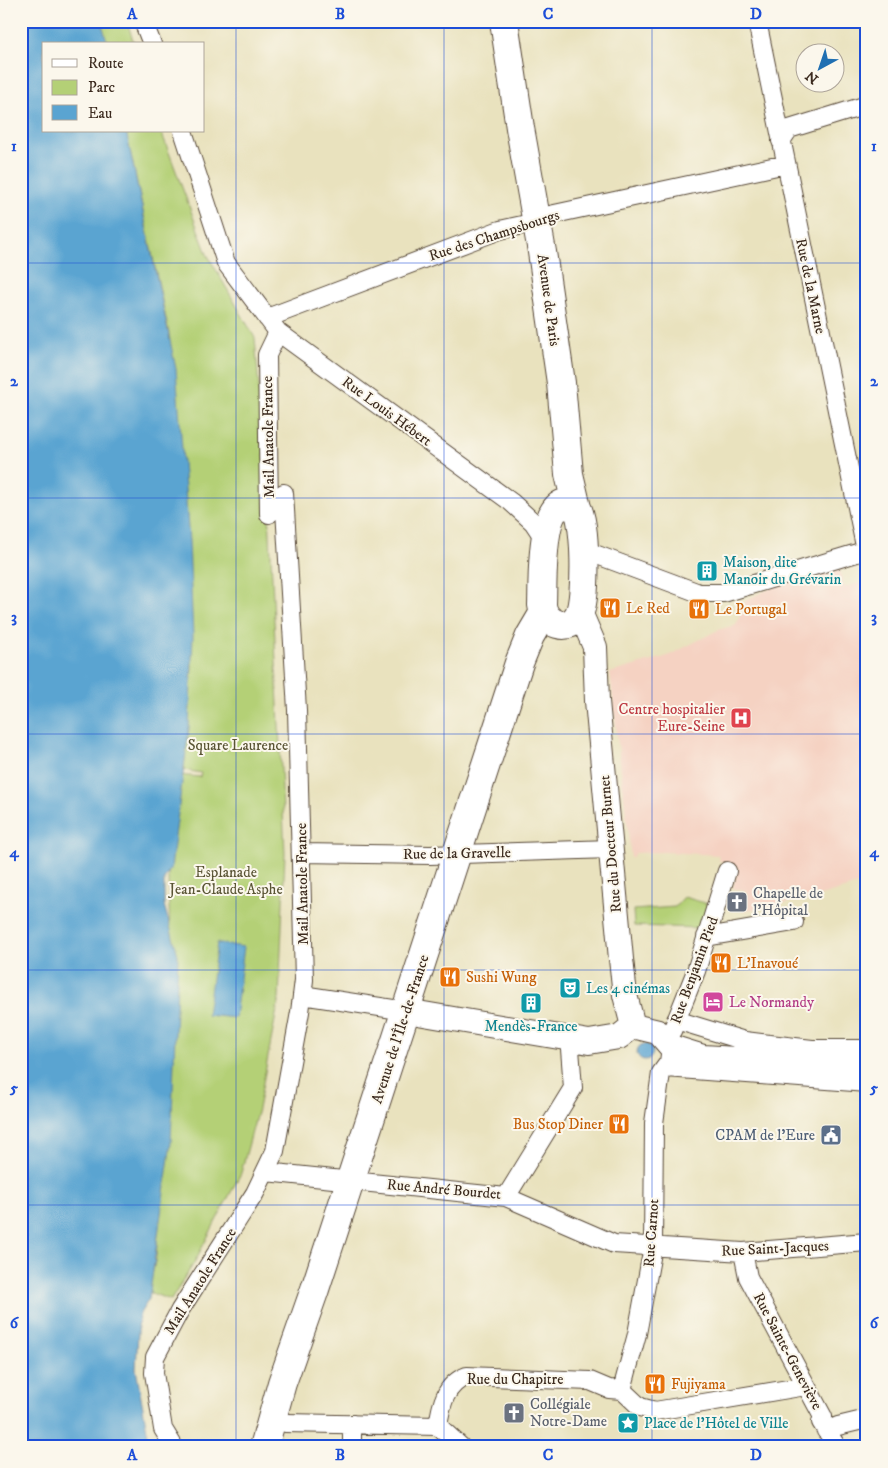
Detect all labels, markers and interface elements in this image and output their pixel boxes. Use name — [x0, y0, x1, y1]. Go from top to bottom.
text: A — [126, 4, 138, 24]
text: B — [335, 4, 345, 24]
text: C — [543, 4, 553, 24]
text: D — [750, 4, 762, 24]
legend — [42, 42, 205, 132]
north arrow — [796, 42, 846, 92]
text: Route — [88, 54, 123, 73]
text: N — [802, 66, 822, 88]
text: Parc — [88, 78, 116, 97]
text: Eau — [88, 104, 112, 123]
text: 1 — [11, 136, 17, 156]
text: 1 — [871, 136, 877, 156]
street label: Rue des Champsbourgs — [427, 205, 562, 266]
street label: Rue de la Marne — [791, 237, 830, 336]
street label: Avenue de Paris — [533, 253, 564, 347]
text: 2 — [10, 371, 19, 391]
text: 2 — [870, 371, 879, 391]
street label: Rue Louis Hébert — [338, 372, 435, 450]
street label: Mail Anatole France — [258, 376, 279, 498]
place label: Maison, dite Manoir du Grévarin — [723, 553, 841, 589]
building icon: Maison, dite Manoir du Grévarin — [695, 559, 719, 583]
restaurant icon: Le Red — [598, 596, 622, 620]
restaurant icon: Le Portugal — [687, 597, 711, 621]
place label: Le Red — [626, 599, 670, 618]
place label: Le Portugal — [715, 600, 787, 619]
text: 3 — [11, 607, 17, 627]
text: 3 — [871, 607, 877, 627]
place label: Centre hospitalier Eure-Seine — [618, 700, 725, 736]
hospital icon: Centre hospitalier Eure-Seine — [729, 706, 753, 730]
park label: Square Laurence — [188, 736, 288, 755]
street label: Rue du Docteur Burnet — [595, 774, 626, 913]
street label: Mail Anatole France — [292, 823, 313, 945]
text: 4 — [8, 842, 19, 862]
text: 4 — [868, 842, 879, 862]
street label: Rue de la Gravelle — [403, 843, 511, 864]
park label: Esplanade Jean-Claude Asphe — [167, 863, 283, 899]
place label: Chapelle de l'Hôpital — [753, 884, 823, 920]
church icon: Chapelle de l'Hôpital — [725, 890, 749, 914]
street label: Rue Benjamin Pied — [666, 914, 723, 1026]
restaurant icon: L’Inavoué — [709, 951, 733, 975]
street label: Avenue de l'Île-de-France — [367, 952, 434, 1106]
place label: L’Inavoué — [737, 954, 799, 973]
restaurant icon: Sushi Wung — [438, 965, 462, 989]
place label: Sushi Wung — [466, 968, 537, 987]
theatre icon: Les 4 cinémas — [558, 976, 582, 1000]
place label: Les 4 cinémas — [586, 979, 670, 998]
hotel icon: Le Normandy — [701, 990, 725, 1014]
building icon: Mendès-France — [519, 991, 543, 1015]
place label: Le Normandy — [729, 993, 815, 1012]
place label: Mendès-France — [484, 1017, 578, 1036]
text: 5 — [9, 1078, 18, 1098]
text: 5 — [869, 1078, 878, 1098]
restaurant icon: Bus Stop Diner — [607, 1112, 631, 1136]
place label: Bus Stop Diner — [513, 1115, 603, 1134]
public building icon: CPAM de l'Eure — [819, 1123, 843, 1147]
place label: CPAM de l'Eure — [715, 1126, 815, 1145]
street label: Rue André Bourdet — [386, 1175, 502, 1204]
street label: Rue Carnot — [640, 1198, 663, 1268]
street label: Mail Anatole France — [160, 1224, 241, 1338]
street label: Rue Saint-Jacques — [721, 1236, 829, 1261]
street label: Rue Sainte-Geneviève — [749, 1289, 826, 1413]
text: 6 — [10, 1313, 20, 1333]
text: 6 — [870, 1313, 880, 1333]
street label: Rue du Chapitre — [467, 1370, 563, 1389]
restaurant icon: Fujiyama — [643, 1372, 667, 1396]
place label: Fujiyama — [671, 1375, 726, 1394]
place label: Collégiale Notre-Dame — [530, 1395, 607, 1431]
church icon: Collégiale Notre-Dame — [502, 1401, 526, 1425]
place icon: Place de l'Hôtel de Ville — [616, 1411, 640, 1435]
place label: Place de l'Hôtel de Ville — [644, 1414, 788, 1433]
text: A — [126, 1445, 138, 1465]
text: B — [335, 1445, 345, 1465]
text: C — [543, 1445, 553, 1465]
text: D — [750, 1445, 762, 1465]

